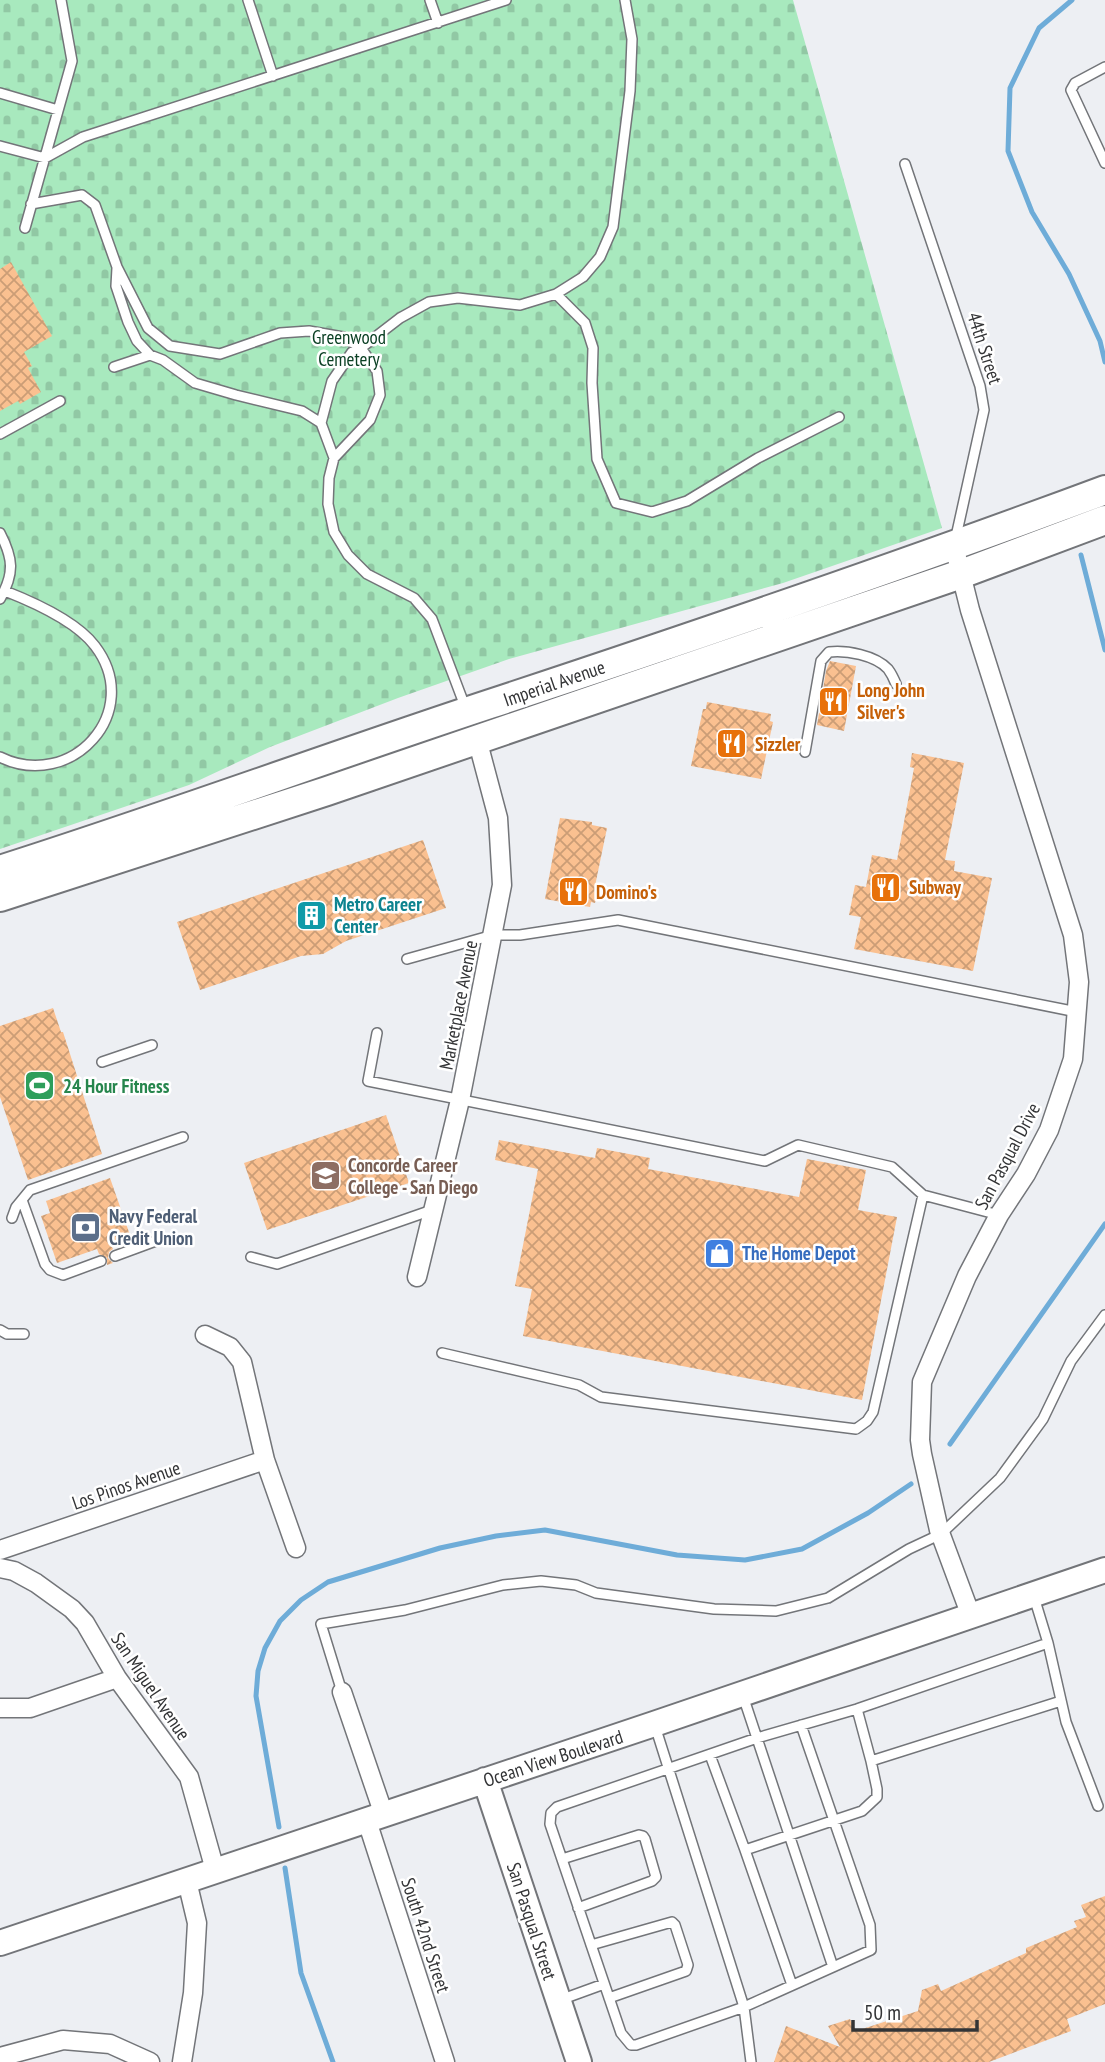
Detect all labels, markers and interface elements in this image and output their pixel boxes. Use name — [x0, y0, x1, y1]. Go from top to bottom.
street label: 44th Street — [962, 309, 1008, 388]
park label: Greenwood Cemetery — [312, 325, 386, 371]
street label: Imperial Avenue — [500, 654, 608, 712]
place label: Long John Silver's — [857, 678, 925, 724]
restaurant icon: Long John Silver's — [817, 684, 851, 718]
restaurant icon: Sizzler — [715, 727, 749, 761]
place label: Sizzler — [755, 732, 801, 756]
restaurant icon: Subway — [869, 870, 903, 904]
restaurant icon: Domino's — [556, 875, 590, 909]
place label: Subway — [909, 875, 961, 899]
place label: Domino's — [596, 880, 657, 904]
place label: Metro Career Center — [334, 892, 422, 938]
building icon: Metro Career Center — [294, 898, 328, 932]
street label: Marketplace Avenue — [434, 938, 482, 1072]
sports icon: 24 Hour Fitness — [23, 1069, 57, 1103]
place label: 24 Hour Fitness — [63, 1074, 170, 1098]
street label: San Pasqual Drive — [969, 1098, 1045, 1213]
place label: Concorde Career College - San Diego — [348, 1153, 478, 1199]
school or university icon: Concorde Career College - San Diego — [308, 1159, 342, 1193]
place label: Navy Federal Credit Union — [109, 1204, 198, 1250]
bank icon: Navy Federal Credit Union — [69, 1210, 103, 1244]
shop icon: The Home Depot — [702, 1236, 736, 1270]
place label: The Home Depot — [742, 1241, 856, 1265]
street label: Los Pinos Avenue — [69, 1455, 183, 1515]
street label: San Miguel Avenue — [106, 1628, 196, 1744]
street label: Ocean View Boulevard — [480, 1724, 626, 1792]
street label: San Pasqual Street — [502, 1859, 563, 1983]
street label: South 42nd Street — [396, 1875, 456, 1996]
scale bar — [853, 1988, 977, 2032]
text: 50 m — [864, 1999, 901, 2026]

